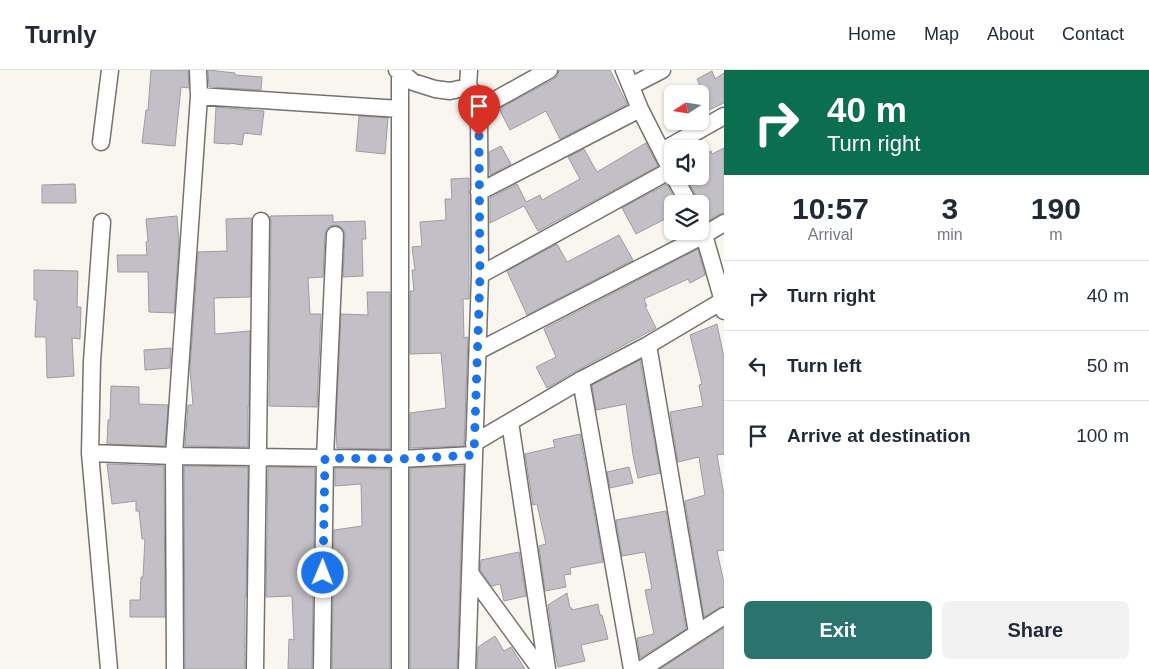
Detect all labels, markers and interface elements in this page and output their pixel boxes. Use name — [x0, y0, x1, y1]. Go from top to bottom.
text: Turnly — [25, 21, 97, 48]
text: Home — [848, 24, 896, 44]
text: Map — [924, 24, 959, 44]
text: About — [987, 24, 1034, 44]
text: Contact — [1062, 24, 1124, 44]
pin — [458, 85, 500, 136]
north arrow — [664, 85, 709, 130]
map controls — [664, 85, 709, 240]
icon: right — [744, 90, 809, 155]
text: 40 m — [827, 90, 907, 129]
icon: arrive — [465, 92, 493, 120]
text: Turn right — [827, 131, 920, 156]
button: sound — [664, 140, 709, 185]
text: 10:57 — [792, 192, 869, 225]
text: 3 — [941, 192, 958, 225]
text: 190 — [1031, 192, 1081, 225]
button: layers — [664, 195, 709, 240]
text: Arrival — [808, 226, 853, 243]
text: min — [937, 226, 963, 243]
text: m — [1049, 226, 1062, 243]
icon: right — [744, 282, 772, 310]
text: Turn right — [787, 285, 875, 306]
text: 40 m — [1087, 285, 1129, 306]
icon: left — [744, 352, 772, 380]
text: Turn left — [787, 355, 862, 376]
text: 50 m — [1087, 355, 1129, 376]
icon: arrive — [744, 422, 772, 450]
text: Arrive at destination — [787, 425, 971, 446]
text: 100 m — [1076, 425, 1129, 446]
position arrow — [296, 546, 348, 598]
button: Exit — [744, 601, 932, 659]
button: Share — [942, 601, 1129, 659]

